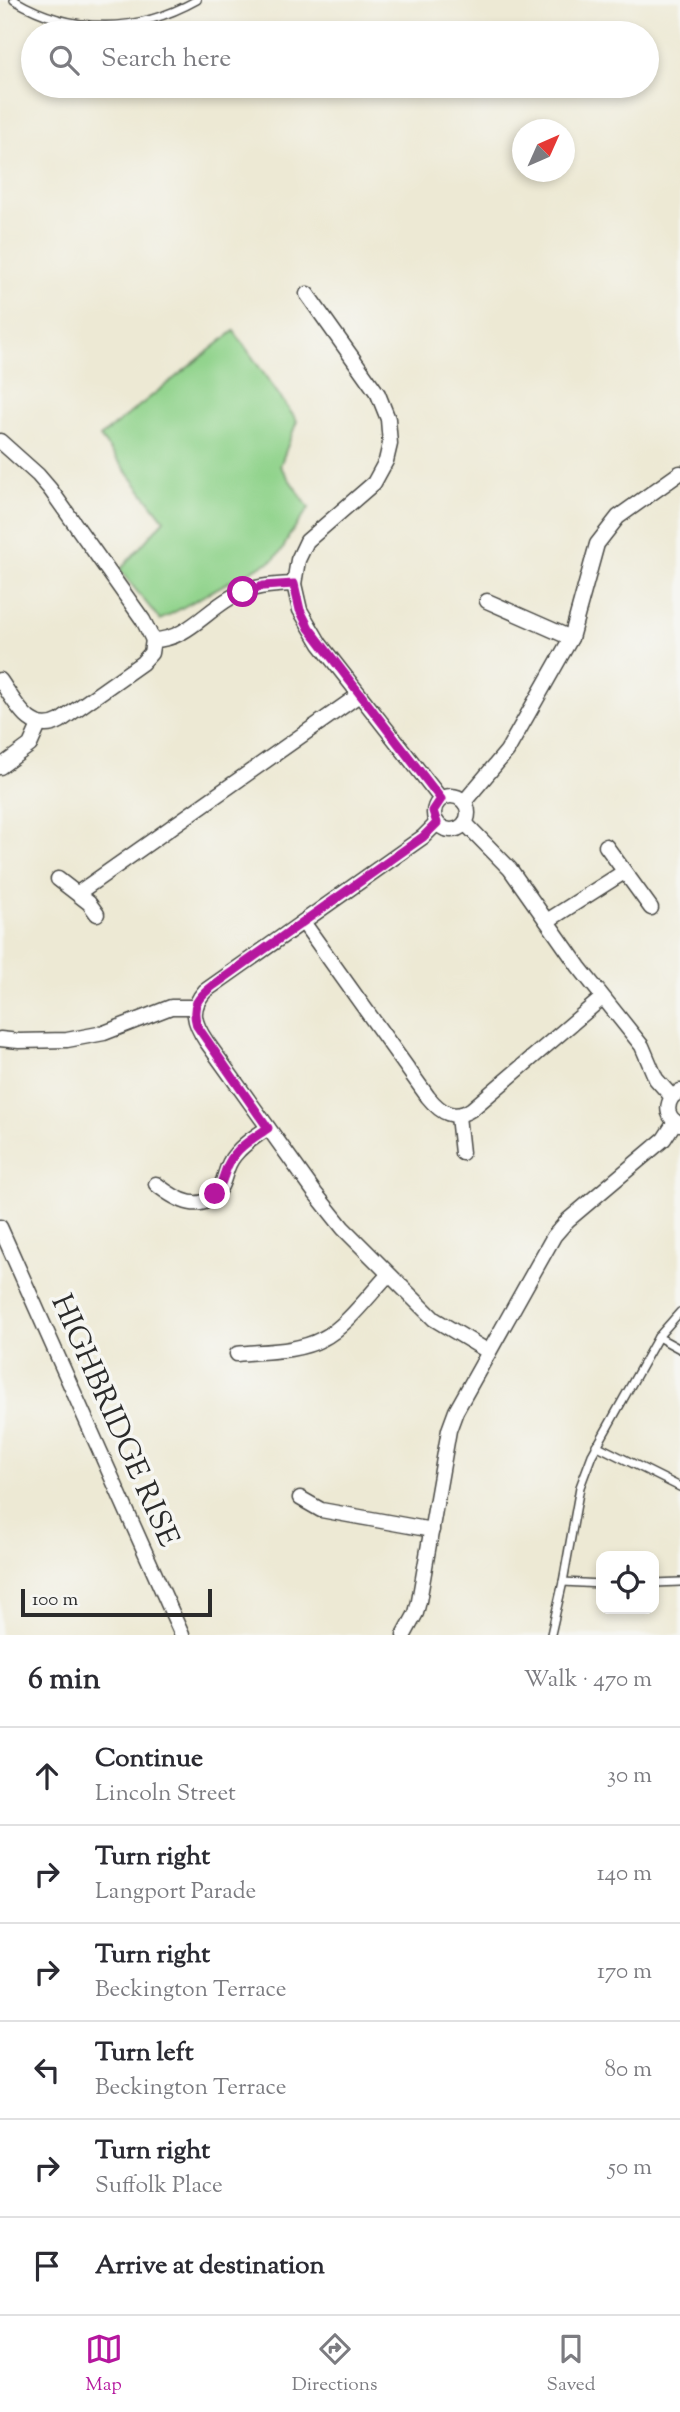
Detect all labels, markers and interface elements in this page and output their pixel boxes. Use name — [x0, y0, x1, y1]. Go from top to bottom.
search box — [21, 21, 659, 98]
icon: search — [45, 41, 83, 79]
text: Search here — [101, 41, 231, 78]
north arrow — [512, 119, 575, 182]
route start — [227, 576, 258, 607]
route end — [199, 1178, 230, 1209]
street label: HIGHBRIDGE RISE — [39, 1288, 189, 1554]
map controls — [596, 1551, 659, 1614]
button: locate — [596, 1551, 659, 1614]
scale bar — [21, 1586, 212, 1618]
text: 100 m — [32, 1587, 78, 1614]
text: 6 min — [28, 1659, 100, 1702]
text: Walk · 470 m — [524, 1664, 652, 1697]
text: Continue — [95, 1741, 203, 1778]
icon: ahead — [28, 1757, 66, 1795]
text: 30 m — [607, 1760, 652, 1793]
text: Lincoln Street — [95, 1778, 236, 1811]
text: Turn right — [95, 1839, 210, 1876]
icon: right — [28, 1855, 66, 1893]
text: 140 m — [597, 1858, 652, 1891]
text: Langport Parade — [95, 1876, 256, 1909]
text: Turn right — [95, 1937, 210, 1974]
icon: right — [28, 1953, 66, 1991]
text: 170 m — [597, 1956, 652, 1989]
text: Beckington Terrace — [95, 1974, 287, 2007]
text: Turn left — [95, 2035, 194, 2072]
icon: left — [28, 2051, 66, 2089]
text: 80 m — [604, 2054, 652, 2087]
text: Beckington Terrace — [95, 2072, 287, 2105]
text: Turn right — [95, 2133, 210, 2170]
icon: right — [28, 2149, 66, 2187]
text: 50 m — [608, 2152, 652, 2185]
text: Suffolk Place — [95, 2170, 223, 2203]
icon: arrive — [28, 2247, 66, 2285]
text: Arrive at destination — [95, 2248, 325, 2285]
tab: Map — [85, 2330, 123, 2399]
tab: Directions — [292, 2330, 377, 2399]
tab: Saved — [547, 2330, 595, 2399]

